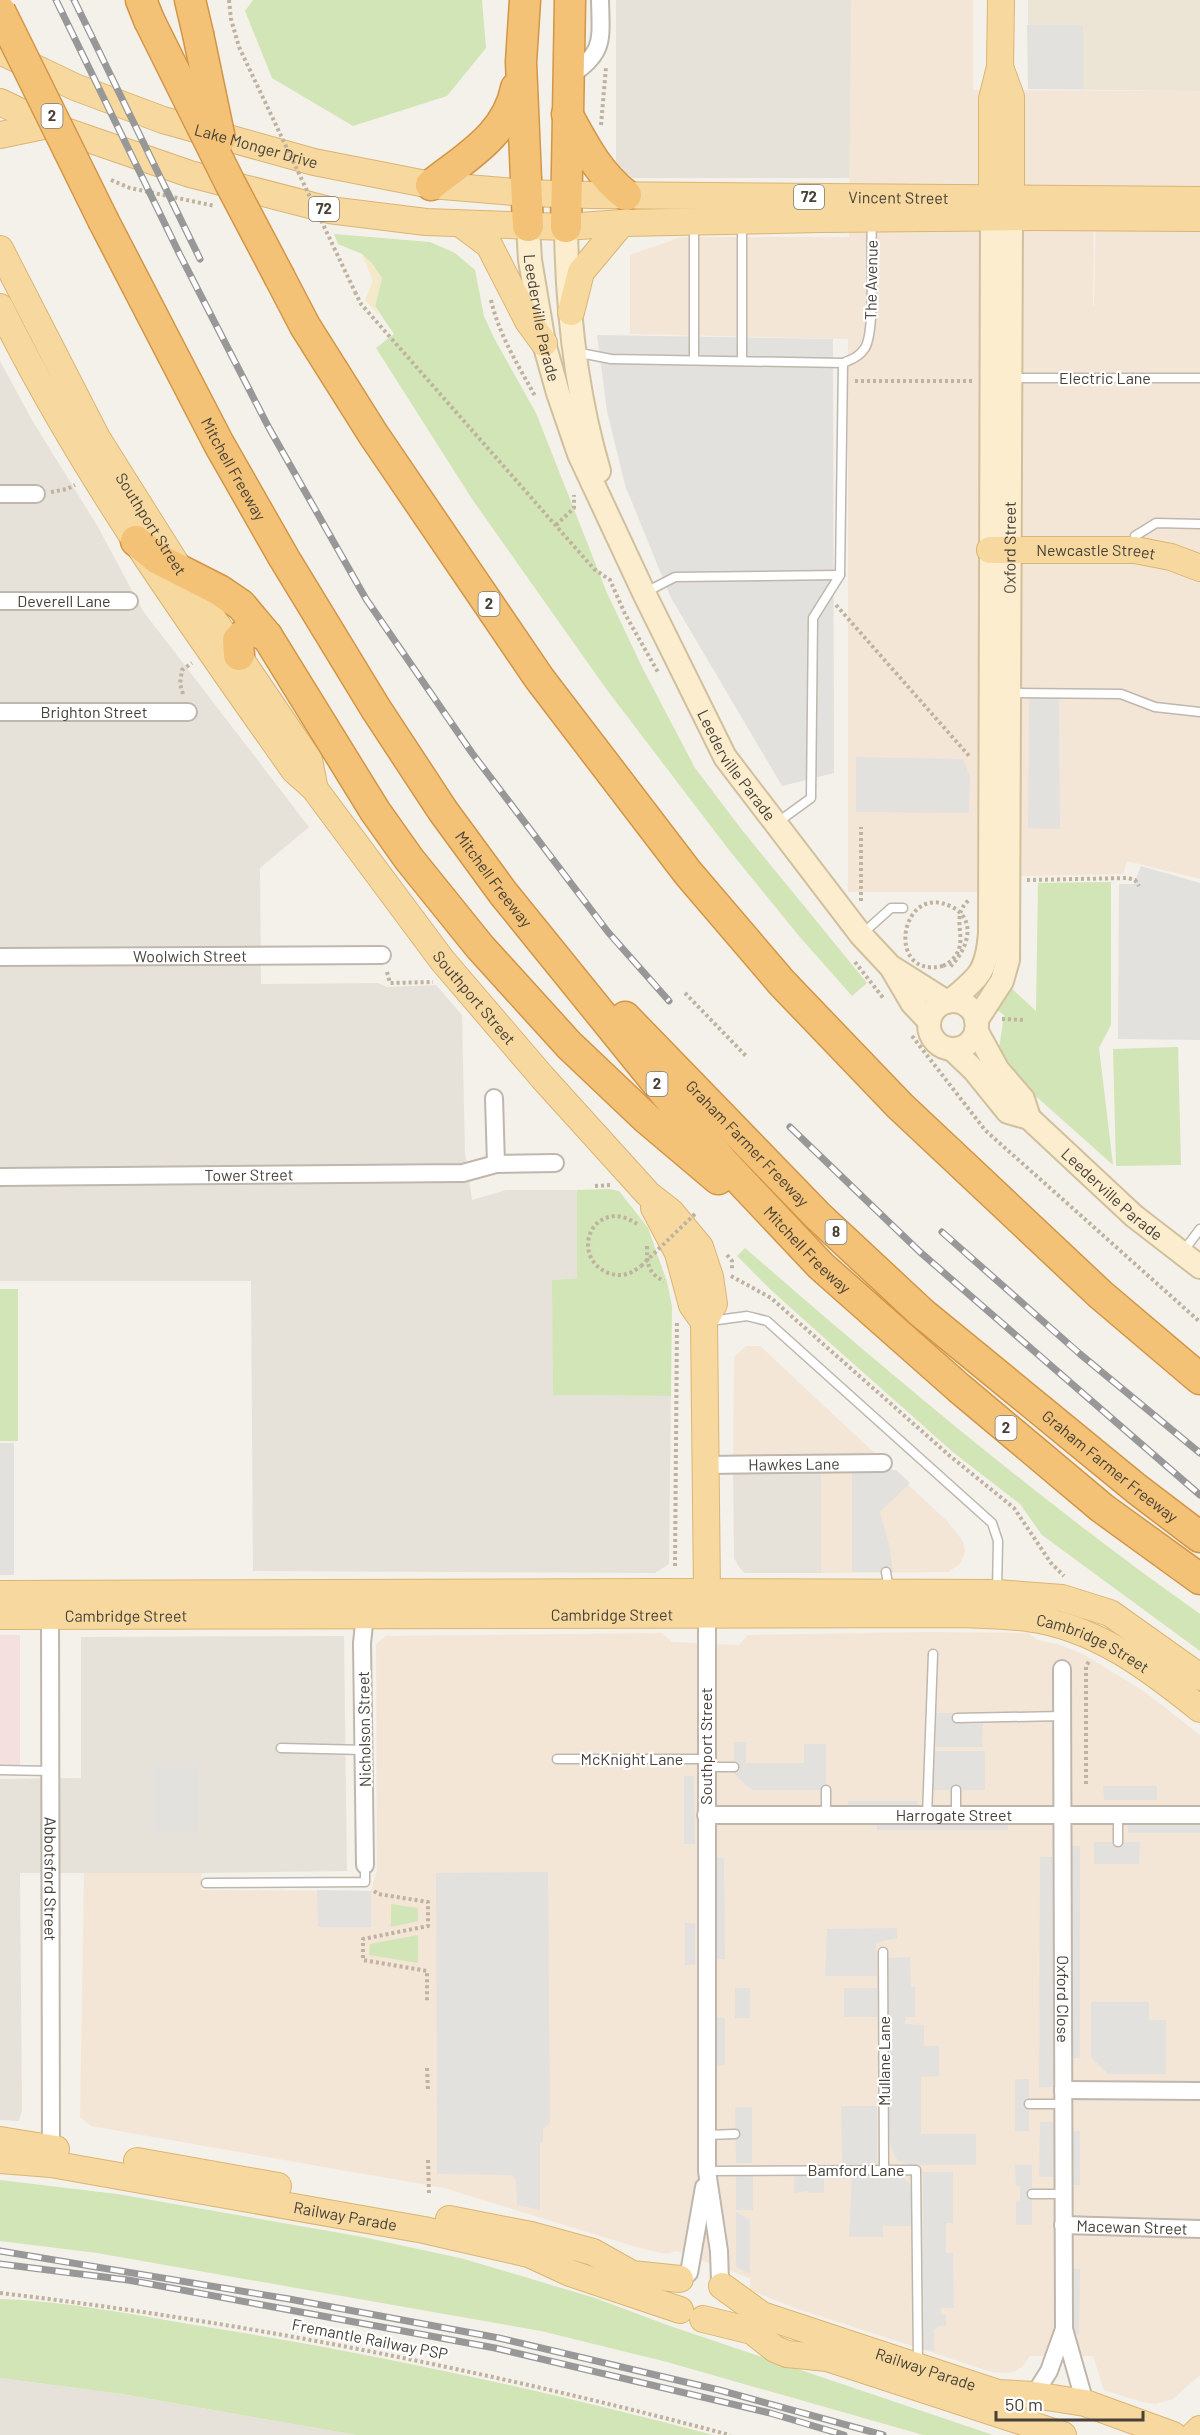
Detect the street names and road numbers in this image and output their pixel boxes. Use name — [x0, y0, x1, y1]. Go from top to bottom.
road number: 2 — [42, 104, 62, 128]
street label: Lake Monger Drive — [193, 119, 320, 172]
road number: 72 — [794, 185, 824, 209]
street label: Vincent Street — [848, 187, 949, 207]
road number: 72 — [309, 197, 339, 221]
street label: The Avenue — [860, 240, 881, 320]
street label: Leederville Parade — [521, 254, 564, 383]
street label: Electric Lane — [1059, 368, 1151, 387]
street label: Mitchell Freeway — [198, 414, 271, 524]
street label: Southport Street — [112, 469, 191, 578]
street label: Oxford Street — [999, 501, 1019, 594]
street label: Newcastle Street — [1036, 540, 1157, 563]
street label: Deverell Lane — [17, 591, 111, 610]
road number: 2 — [478, 592, 500, 616]
street label: Brighton Street — [40, 702, 148, 721]
street label: Leederville Parade — [694, 706, 780, 824]
street label: Mitchell Freeway — [452, 827, 537, 931]
street label: Woolwich Street — [133, 946, 247, 965]
street label: Southport Street — [429, 947, 520, 1048]
road number: 2 — [646, 1072, 668, 1096]
street label: Graham Farmer Freeway — [682, 1076, 814, 1211]
street label: Leederville Parade — [1058, 1143, 1167, 1244]
street label: Tower Street — [204, 1164, 294, 1184]
street label: Mitchell Freeway — [760, 1202, 856, 1297]
road number: 8 — [826, 1220, 846, 1244]
street label: Graham Farmer Freeway — [1039, 1406, 1183, 1526]
road number: 2 — [996, 1416, 1016, 1440]
street label: Hawkes Lane — [748, 1453, 840, 1474]
street label: Cambridge Street — [551, 1605, 673, 1624]
street label: Cambridge Street — [65, 1606, 187, 1625]
street label: Cambridge Street — [1035, 1610, 1153, 1676]
street label: Nicholson Street — [353, 1671, 374, 1787]
street label: Southport Street — [696, 1687, 715, 1805]
street label: McKnight Lane — [581, 1749, 683, 1768]
street label: Harrogate Street — [896, 1805, 1012, 1824]
street label: Abbotsford Street — [41, 1817, 61, 1941]
street label: Oxford Close — [1054, 1955, 1073, 2043]
street label: Mullane Lane — [874, 2016, 893, 2106]
street label: Bamford Lane — [808, 2160, 905, 2179]
street label: Railway Parade — [292, 2197, 399, 2234]
street label: Macewan Street — [1076, 2215, 1188, 2238]
street label: Fremantle Railway PSP — [291, 2314, 450, 2363]
street label: Railway Parade — [873, 2343, 979, 2394]

